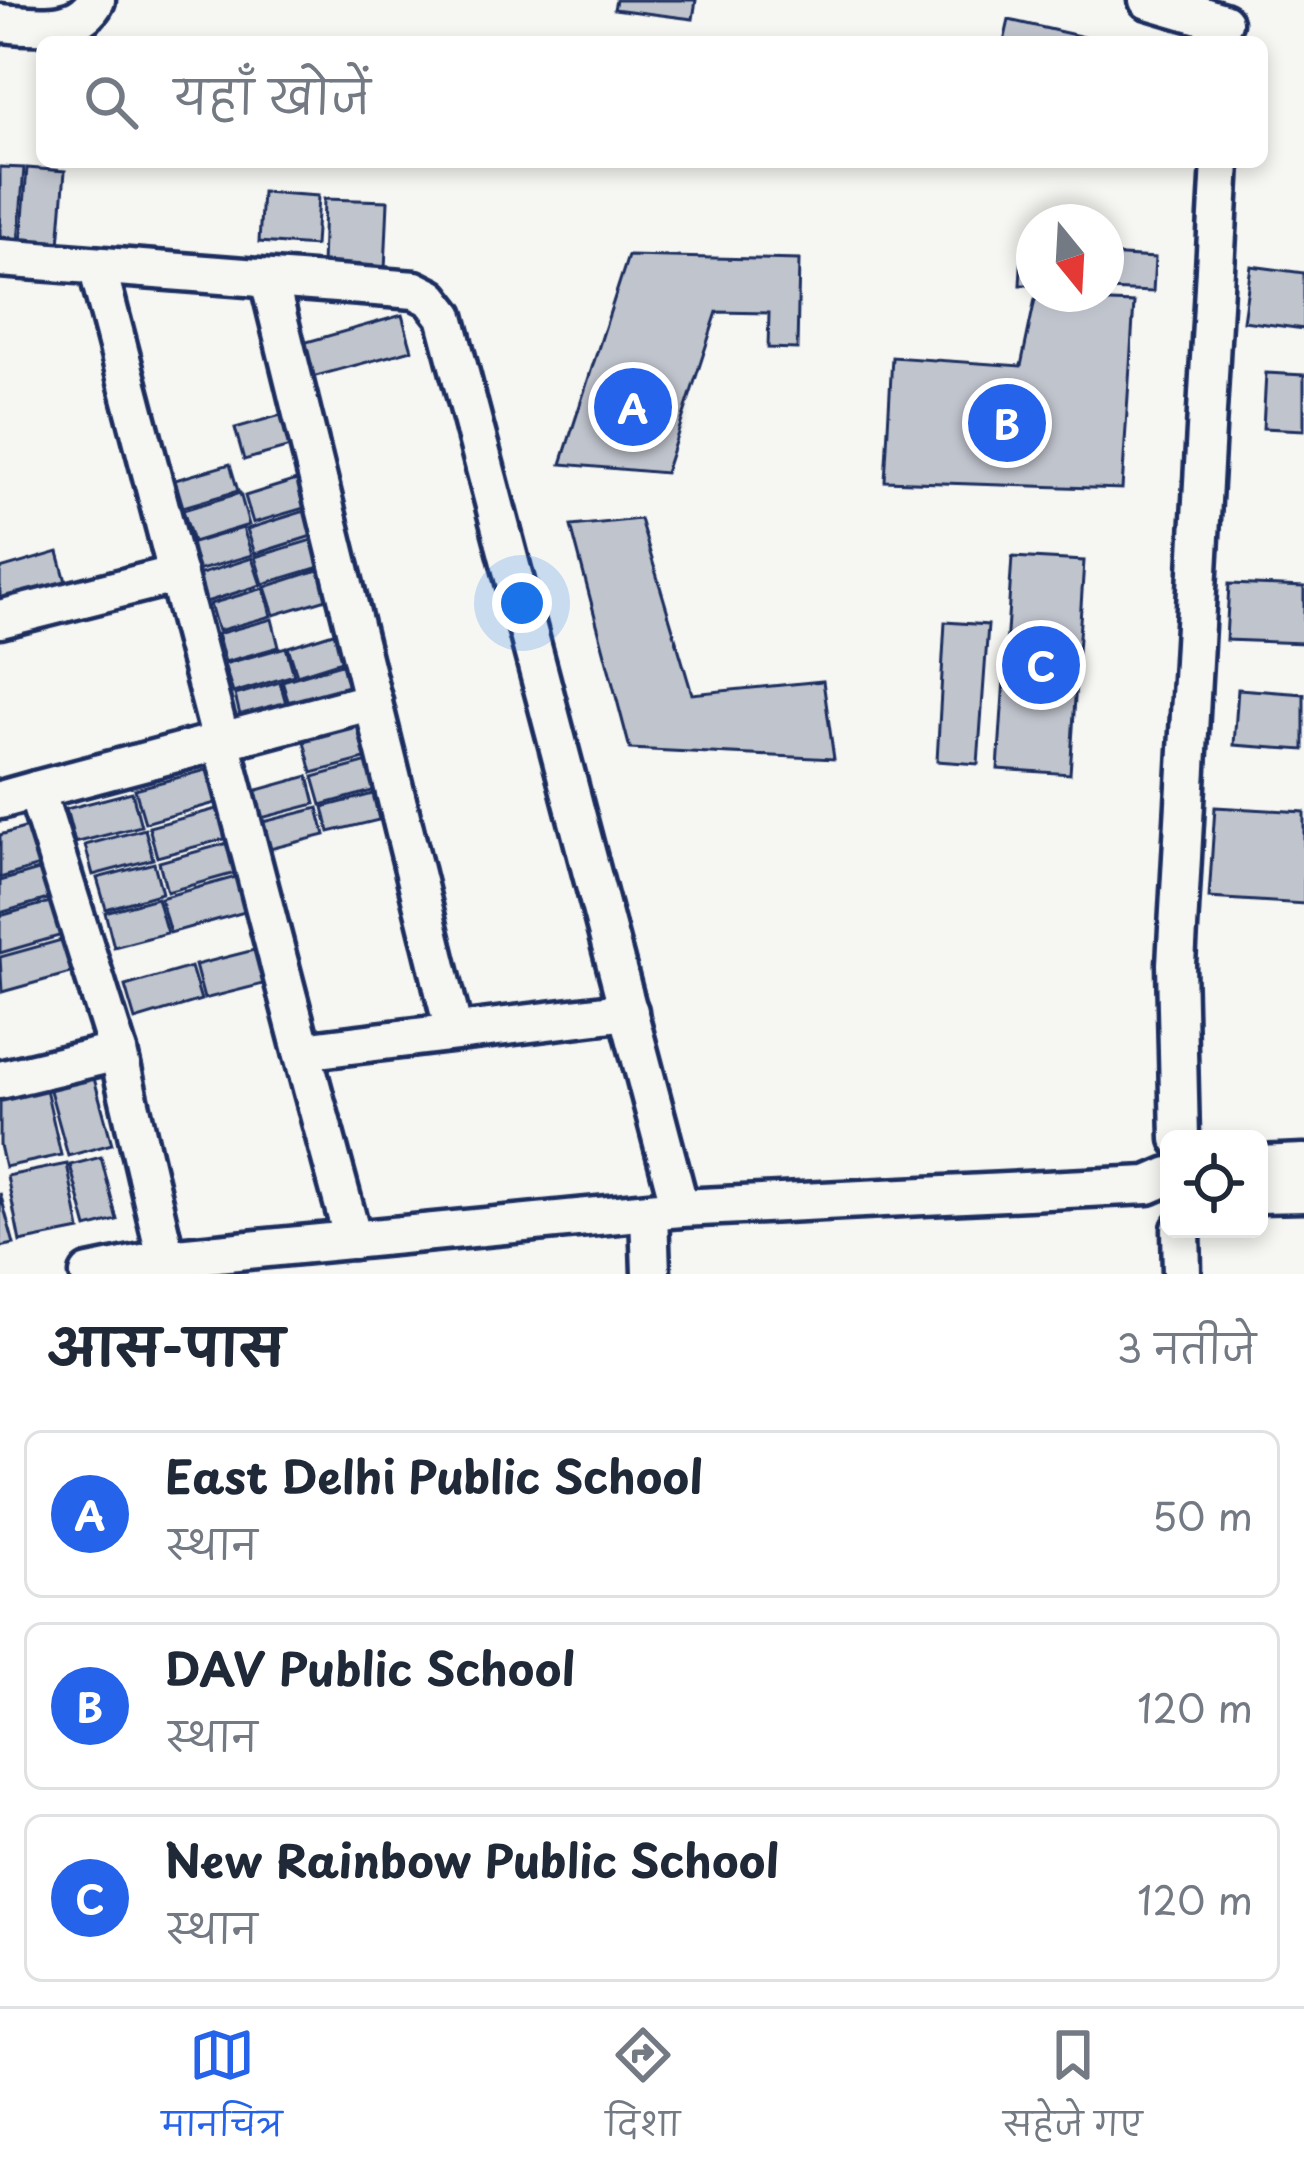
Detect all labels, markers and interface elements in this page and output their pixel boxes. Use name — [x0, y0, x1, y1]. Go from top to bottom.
search box — [36, 36, 1268, 168]
text: यहाँ खोजें — [174, 61, 371, 129]
icon: search — [78, 69, 144, 135]
north arrow — [1016, 204, 1124, 312]
pin: A — [594, 362, 672, 452]
pin: B — [968, 378, 1046, 468]
your location — [492, 573, 552, 633]
pin: C — [1002, 620, 1080, 710]
map controls — [1160, 1130, 1268, 1238]
button: locate — [1160, 1130, 1268, 1238]
text: आस-पास — [48, 1306, 284, 1383]
text: 3 नतीजे — [1116, 1317, 1256, 1376]
text: East Delhi Public School — [165, 1441, 703, 1509]
text: A — [75, 1485, 105, 1544]
text: 50 m — [1152, 1485, 1253, 1544]
text: स्थान — [165, 1513, 257, 1572]
text: DAV Public School — [165, 1633, 575, 1701]
text: B — [77, 1677, 103, 1736]
text: 120 m — [1137, 1677, 1253, 1736]
text: स्थान — [165, 1705, 257, 1764]
text: New Rainbow Public School — [165, 1825, 779, 1893]
text: C — [75, 1869, 105, 1928]
text: 120 m — [1137, 1869, 1253, 1928]
text: स्थान — [165, 1897, 257, 1956]
tab: मानचित्र — [161, 2022, 283, 2161]
tab: दिशा — [605, 2022, 680, 2161]
tab: सहेजे गए — [1003, 2022, 1143, 2161]

